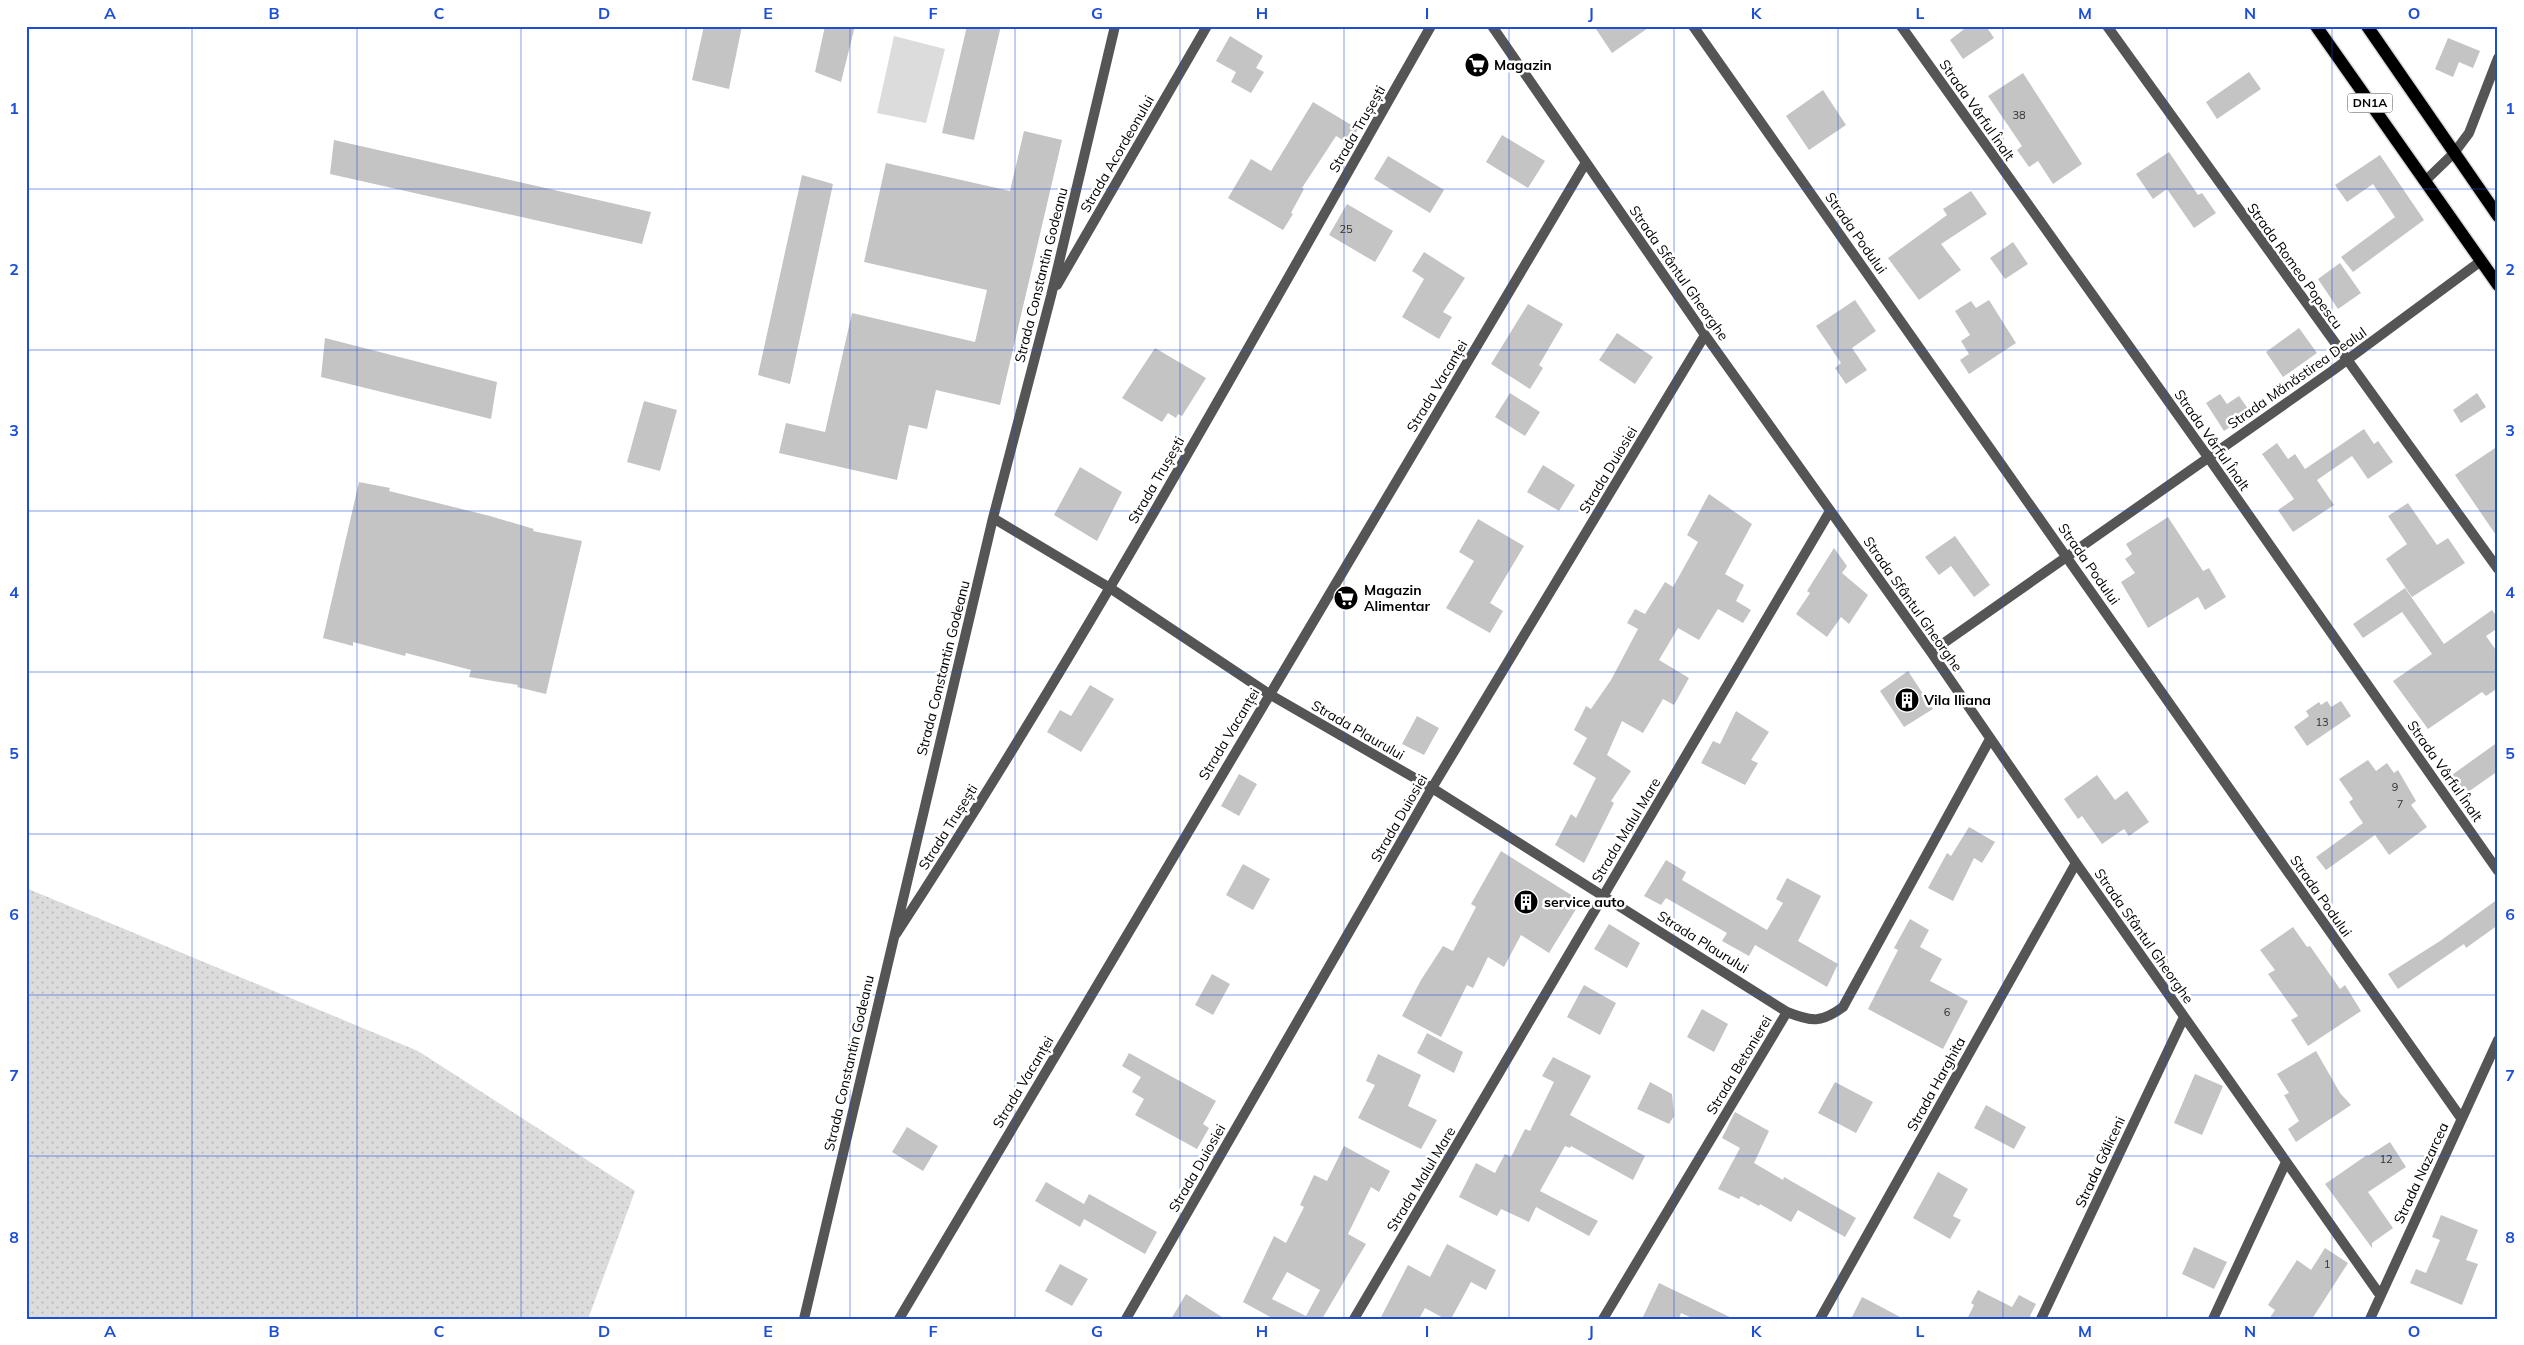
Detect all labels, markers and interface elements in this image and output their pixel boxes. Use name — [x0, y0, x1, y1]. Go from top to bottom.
text: A — [104, 3, 116, 23]
text: B — [268, 3, 280, 23]
text: C — [434, 3, 445, 23]
text: D — [598, 3, 610, 23]
text: E — [763, 3, 773, 23]
text: F — [928, 3, 938, 23]
text: G — [1091, 3, 1103, 23]
text: H — [1256, 3, 1268, 23]
text: I — [1425, 3, 1429, 23]
text: J — [1588, 3, 1594, 23]
text: K — [1751, 3, 1763, 23]
text: L — [1916, 3, 1925, 23]
text: M — [2078, 3, 2092, 23]
text: N — [2244, 3, 2256, 23]
text: O — [2408, 3, 2420, 23]
supermarket icon: Magazin — [1464, 52, 1490, 78]
place label: Magazin — [1494, 56, 1552, 74]
street label: Strada Vârful Înalt — [1935, 56, 2019, 164]
street label: Strada Trușești — [1325, 82, 1389, 176]
street label: Strada Acordeonului — [1076, 92, 1158, 216]
road number: DN1A — [2348, 94, 2392, 112]
text: 1 — [9, 98, 19, 118]
text: 1 — [2505, 98, 2515, 118]
house number: 38 — [2012, 108, 2026, 122]
street label: Strada Constantin Godeanu — [1010, 185, 1072, 365]
street label: Strada Podului — [1821, 189, 1891, 277]
street label: Strada Romeo Popescu — [2243, 200, 2347, 332]
street label: Strada Sfântul Gheorghe — [1626, 202, 1732, 344]
house number: 25 — [1339, 222, 1353, 236]
text: 2 — [9, 259, 19, 279]
text: 2 — [2505, 259, 2515, 279]
street label: Strada Mănăstirea Dealul — [2224, 323, 2370, 433]
street label: Strada Vacanței — [1402, 337, 1472, 435]
street label: Strada Vârful Înalt — [2170, 386, 2254, 494]
text: 3 — [9, 420, 19, 440]
text: 3 — [2505, 420, 2515, 440]
street label: Strada Duiosiei — [1575, 423, 1641, 517]
street label: Strada Trușești — [1124, 433, 1188, 527]
street label: Strada Podului — [2054, 520, 2124, 608]
street label: Strada Sfântul Gheorghe — [1860, 533, 1966, 675]
street label: Strada Constantin Godeanu — [912, 578, 974, 758]
place label: Magazin Alimentar — [1364, 581, 1430, 615]
text: 4 — [9, 582, 19, 602]
text: 4 — [2505, 582, 2515, 602]
supermarket icon: Magazin Alimentar — [1333, 585, 1359, 611]
street label: Strada Vacanței — [1194, 685, 1264, 783]
building icon: Vila Iliana — [1894, 687, 1920, 713]
place label: Vila Iliana — [1923, 691, 1991, 709]
street label: Strada Plaurului — [1308, 696, 1408, 764]
house number: 13 — [2315, 715, 2329, 729]
street label: Strada Vârful Înalt — [2403, 717, 2487, 825]
text: 5 — [9, 743, 19, 763]
text: 5 — [2505, 743, 2515, 763]
street label: Strada Duiosiei — [1367, 771, 1431, 865]
street label: Strada Malul Mare — [1588, 774, 1664, 886]
house number: 9 — [2392, 780, 2398, 794]
street label: Strada Trușești — [914, 781, 982, 873]
house number: 7 — [2397, 797, 2403, 811]
street label: Strada Podului — [2286, 852, 2356, 940]
street label: Strada Sfântul Gheorghe — [2091, 865, 2197, 1007]
building icon: service auto — [1513, 889, 1539, 915]
place label: service auto — [1544, 893, 1625, 911]
text: 6 — [9, 904, 19, 924]
text: 6 — [2505, 904, 2515, 924]
street label: Strada Plaurului — [1654, 907, 1752, 977]
street label: Strada Constantin Godeanu — [820, 973, 878, 1153]
house number: 6 — [1944, 1005, 1951, 1019]
street label: Strada Betonierei — [1702, 1012, 1776, 1118]
street label: Strada Vacanței — [988, 1033, 1058, 1131]
street label: Strada Harghita — [1903, 1034, 1969, 1134]
text: 7 — [9, 1065, 19, 1085]
text: 7 — [2505, 1065, 2515, 1085]
street label: Strada Găliceni — [2071, 1113, 2129, 1211]
street label: Strada Nazarcea — [2390, 1119, 2452, 1227]
street label: Strada Duiosiei — [1165, 1121, 1229, 1215]
street label: Strada Malul Mare — [1383, 1123, 1459, 1235]
house number: 12 — [2379, 1152, 2393, 1166]
text: 8 — [9, 1227, 19, 1247]
text: 8 — [2505, 1227, 2515, 1247]
house number: 1 — [2324, 1257, 2330, 1271]
text: A — [104, 1321, 116, 1341]
text: B — [268, 1321, 280, 1341]
text: C — [434, 1321, 445, 1341]
text: D — [598, 1321, 610, 1341]
text: E — [763, 1321, 773, 1341]
text: F — [928, 1321, 938, 1341]
text: G — [1091, 1321, 1103, 1341]
text: H — [1256, 1321, 1268, 1341]
text: I — [1425, 1321, 1429, 1341]
text: J — [1588, 1321, 1594, 1341]
text: K — [1751, 1321, 1763, 1341]
text: L — [1916, 1321, 1925, 1341]
text: M — [2078, 1321, 2092, 1341]
text: N — [2244, 1321, 2256, 1341]
text: O — [2408, 1321, 2420, 1341]

